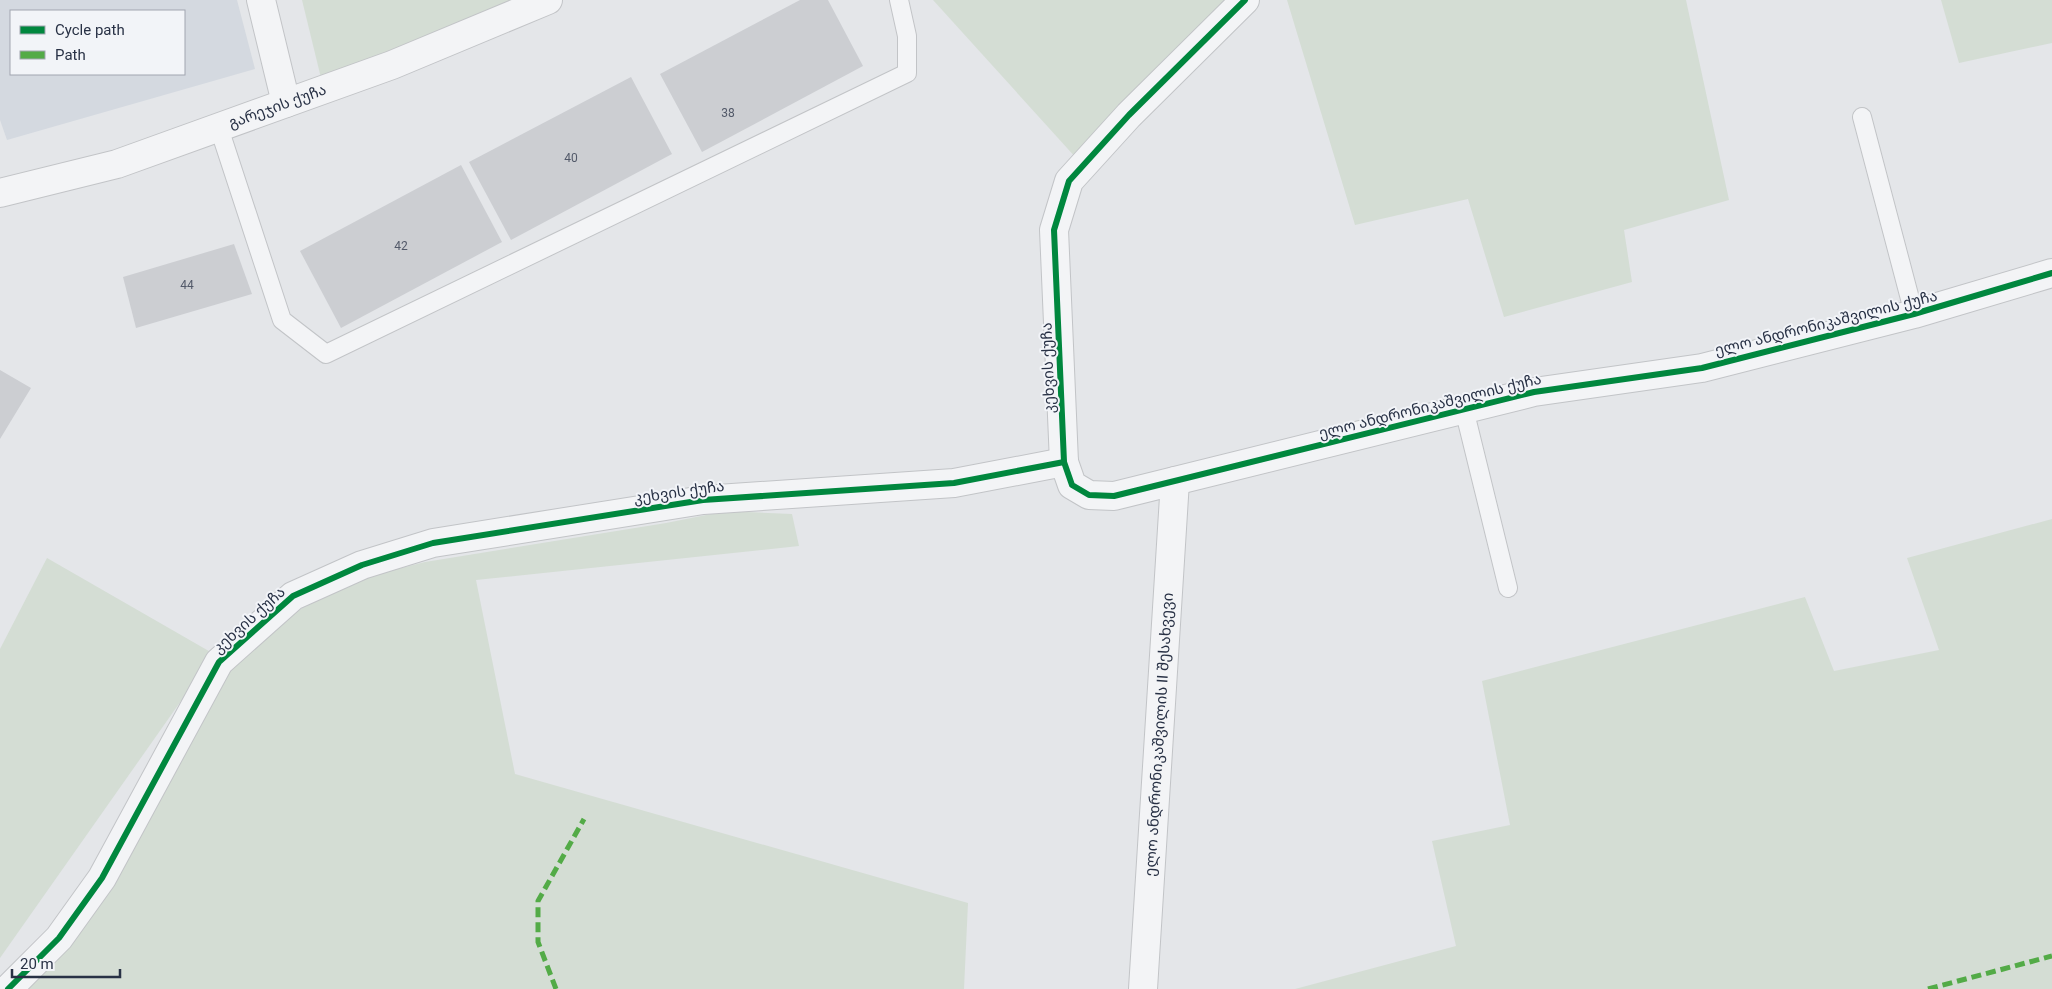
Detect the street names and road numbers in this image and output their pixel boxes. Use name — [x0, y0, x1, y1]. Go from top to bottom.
street label: გარეჯის ქუჩა — [226, 80, 329, 132]
street label: ელო ანდრონიკაშვილის ქუჩა — [1713, 287, 1939, 359]
street label: კეხვის ქუჩა — [1037, 322, 1059, 414]
street label: ელო ანდრონიკაშვილის ქუჩა — [1317, 370, 1543, 442]
street label: კეხვის ქუჩა — [633, 477, 725, 507]
street label: კეხვის ქუჩა — [209, 583, 289, 657]
street label: ელო ანდრონიკაშვილის II შესახვევი — [1141, 592, 1177, 877]

